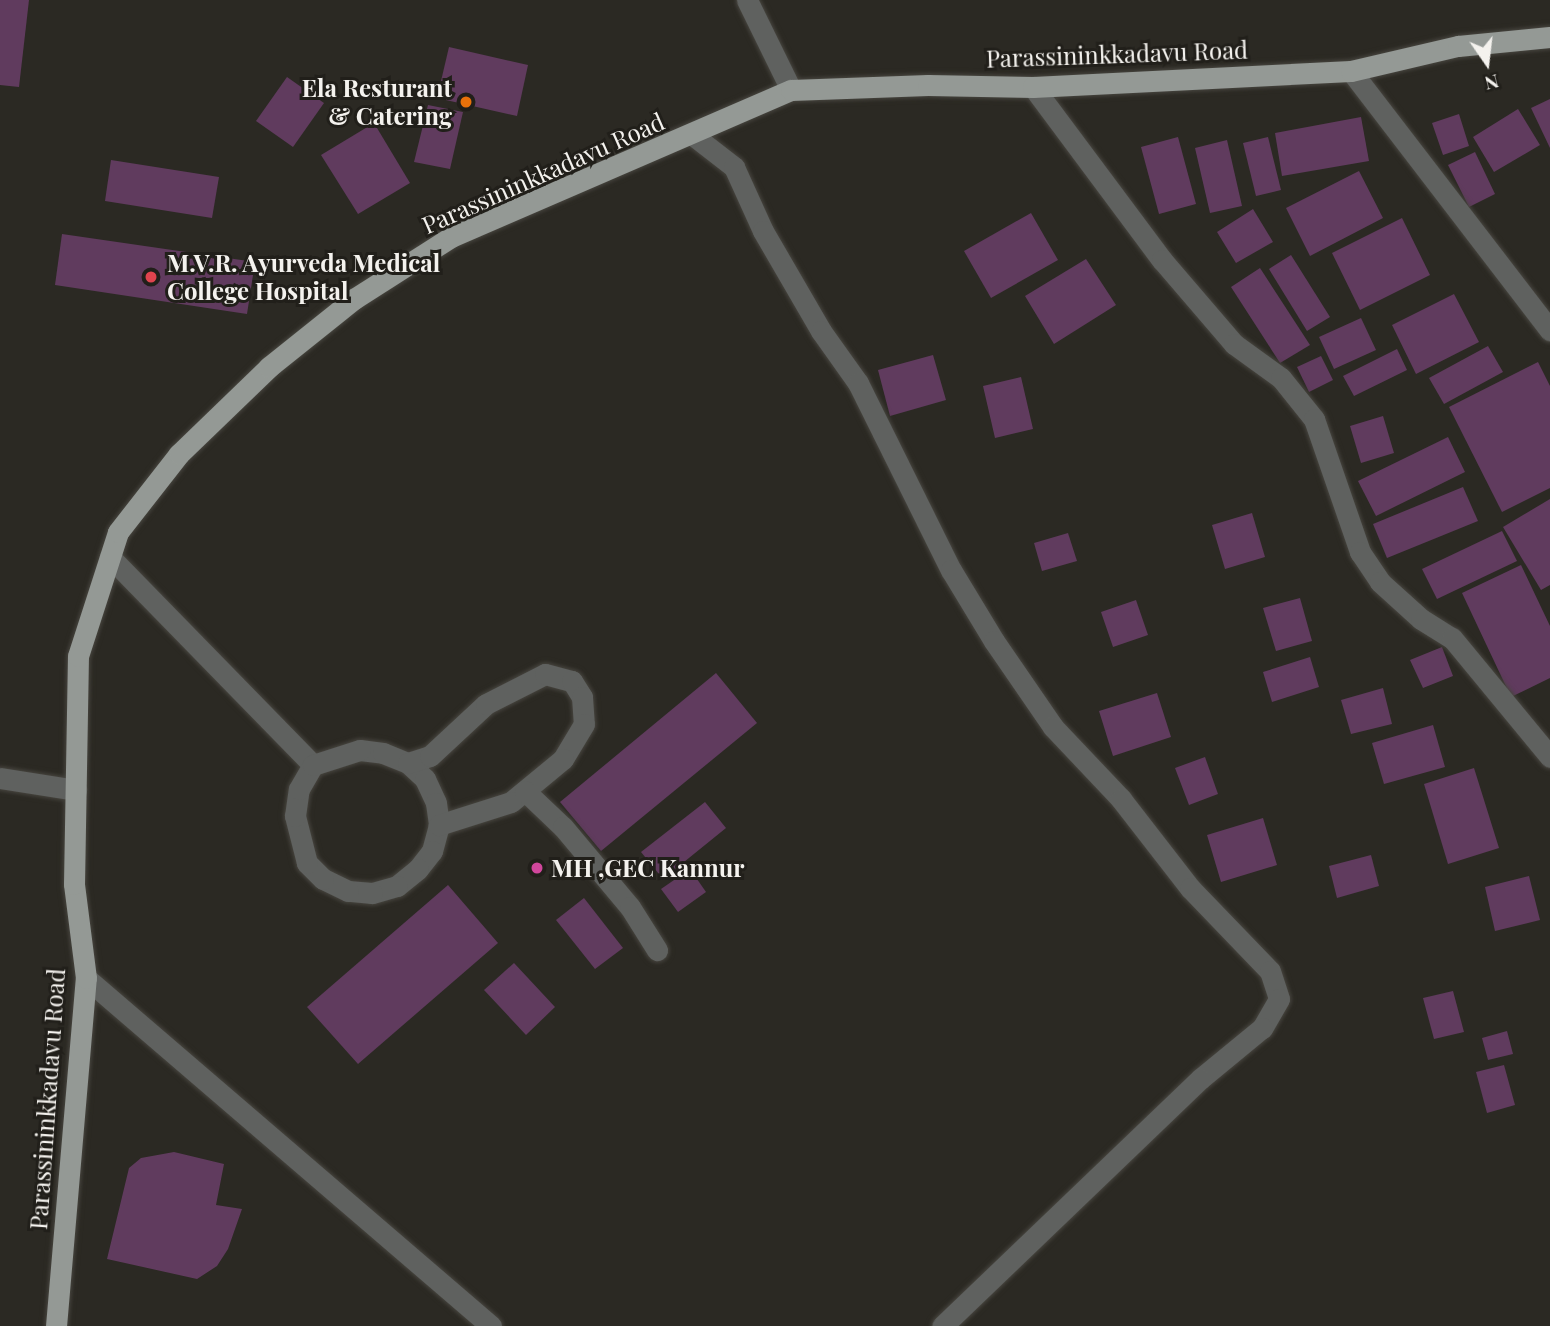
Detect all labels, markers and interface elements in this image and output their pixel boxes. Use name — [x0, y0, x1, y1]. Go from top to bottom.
north arrow — [1452, 28, 1522, 98]
street label: Parassininkkadavu Road — [986, 35, 1248, 73]
text: N — [1482, 69, 1502, 98]
place label: Ela Resturant & Catering — [302, 74, 452, 130]
marker: Ela Resturant & Catering — [458, 94, 474, 110]
street label: Parassininkkadavu Road — [417, 107, 669, 239]
place label: M.V.R. Ayurveda Medical College Hospital — [167, 249, 441, 305]
marker: M.V.R. Ayurveda Medical College Hospital — [141, 267, 161, 287]
place label: MH ,GEC Kannur — [551, 854, 744, 882]
marker: MH ,GEC Kannur — [529, 860, 545, 876]
street label: Parassininkkadavu Road — [23, 967, 71, 1231]

